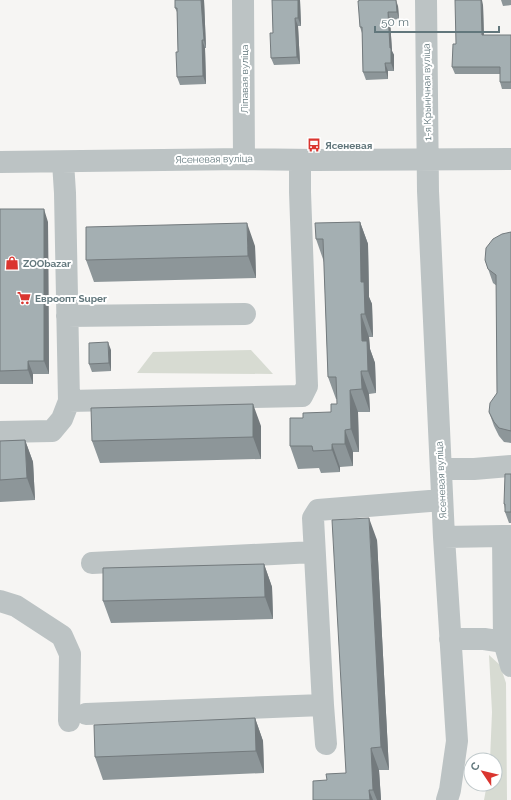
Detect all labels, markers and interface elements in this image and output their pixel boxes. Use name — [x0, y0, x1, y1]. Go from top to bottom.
scale bar — [375, 8, 499, 34]
text: 50 m — [381, 15, 409, 29]
street label: 1-я Крынічная вуліца — [421, 43, 433, 141]
street label: Ліпавая вуліца — [239, 45, 250, 114]
bus stop icon: Ясеневая — [306, 137, 322, 153]
place label: Ясеневая — [325, 140, 372, 151]
street label: Ясеневая вуліца — [175, 153, 253, 165]
shop icon: ZOObazar — [4, 255, 20, 271]
place label: ZOObazar — [23, 258, 71, 269]
supermarket icon: Евроопт Super — [16, 290, 32, 306]
place label: Евроопт Super — [35, 293, 107, 304]
street label: Ясеневая вуліца — [433, 441, 449, 519]
north arrow — [463, 752, 503, 792]
text: С — [468, 759, 483, 773]

